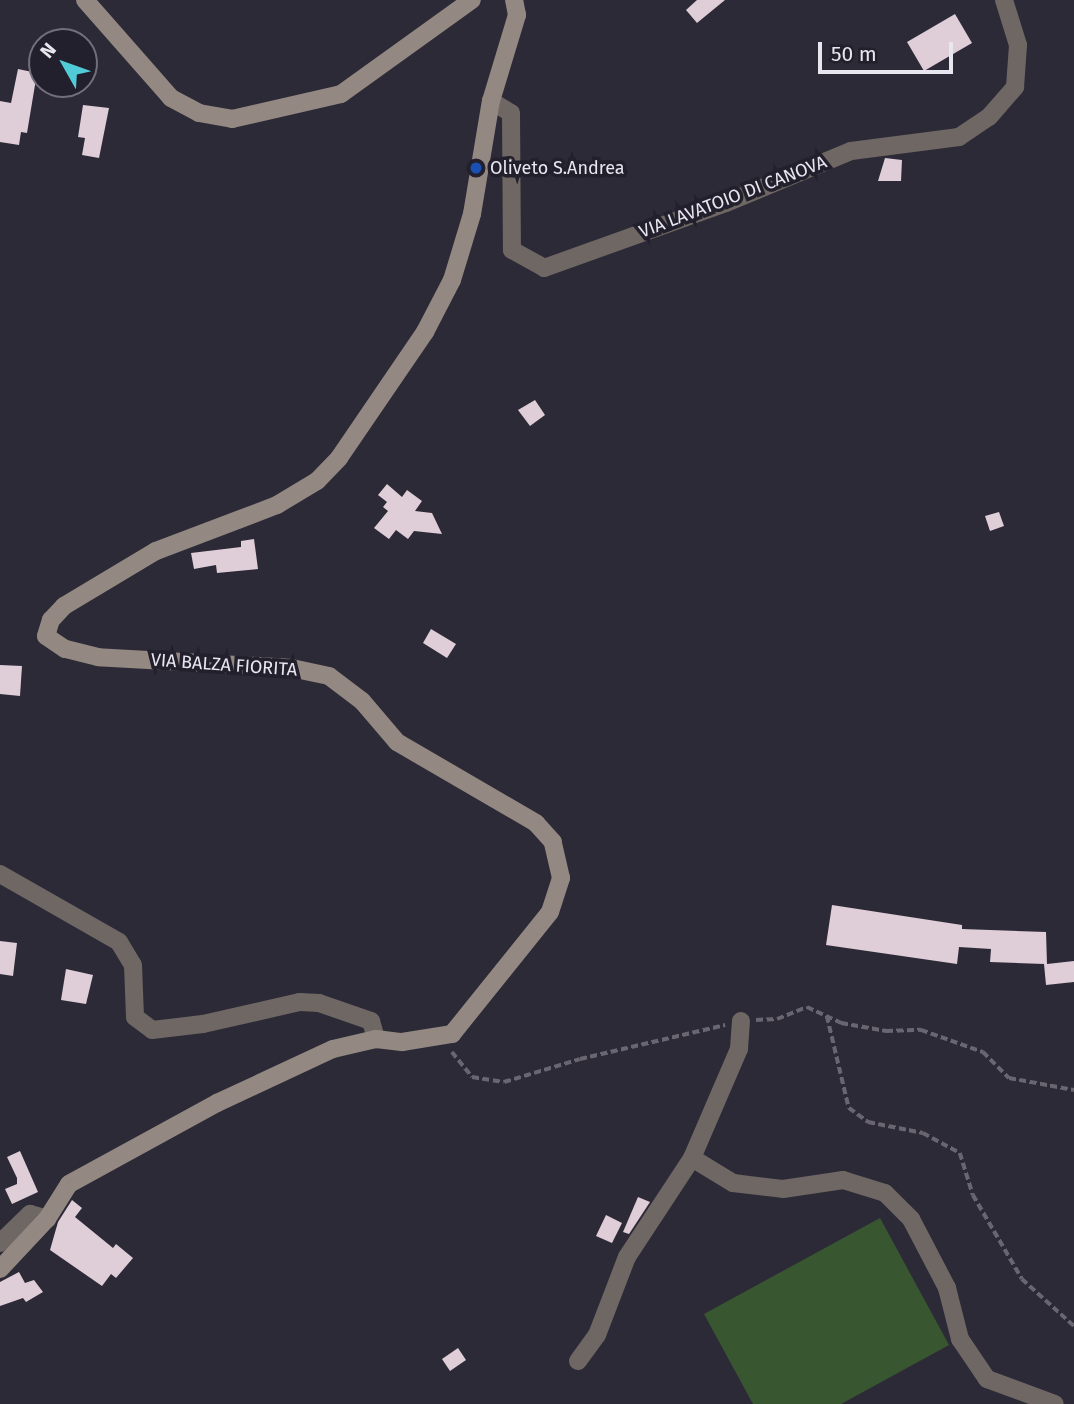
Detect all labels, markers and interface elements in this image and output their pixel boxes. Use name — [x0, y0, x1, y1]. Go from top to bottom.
north arrow — [28, 28, 98, 98]
scale bar — [822, 28, 957, 72]
text: N — [35, 38, 61, 63]
text: 50 m — [831, 41, 877, 67]
street label: VIA LAVATOIO DI CANOVA — [636, 151, 830, 243]
place label: Oliveto S.Andrea — [490, 157, 625, 179]
marker: Oliveto S.Andrea — [468, 160, 484, 176]
street label: VIA BALZA FIORITA — [150, 649, 298, 681]

